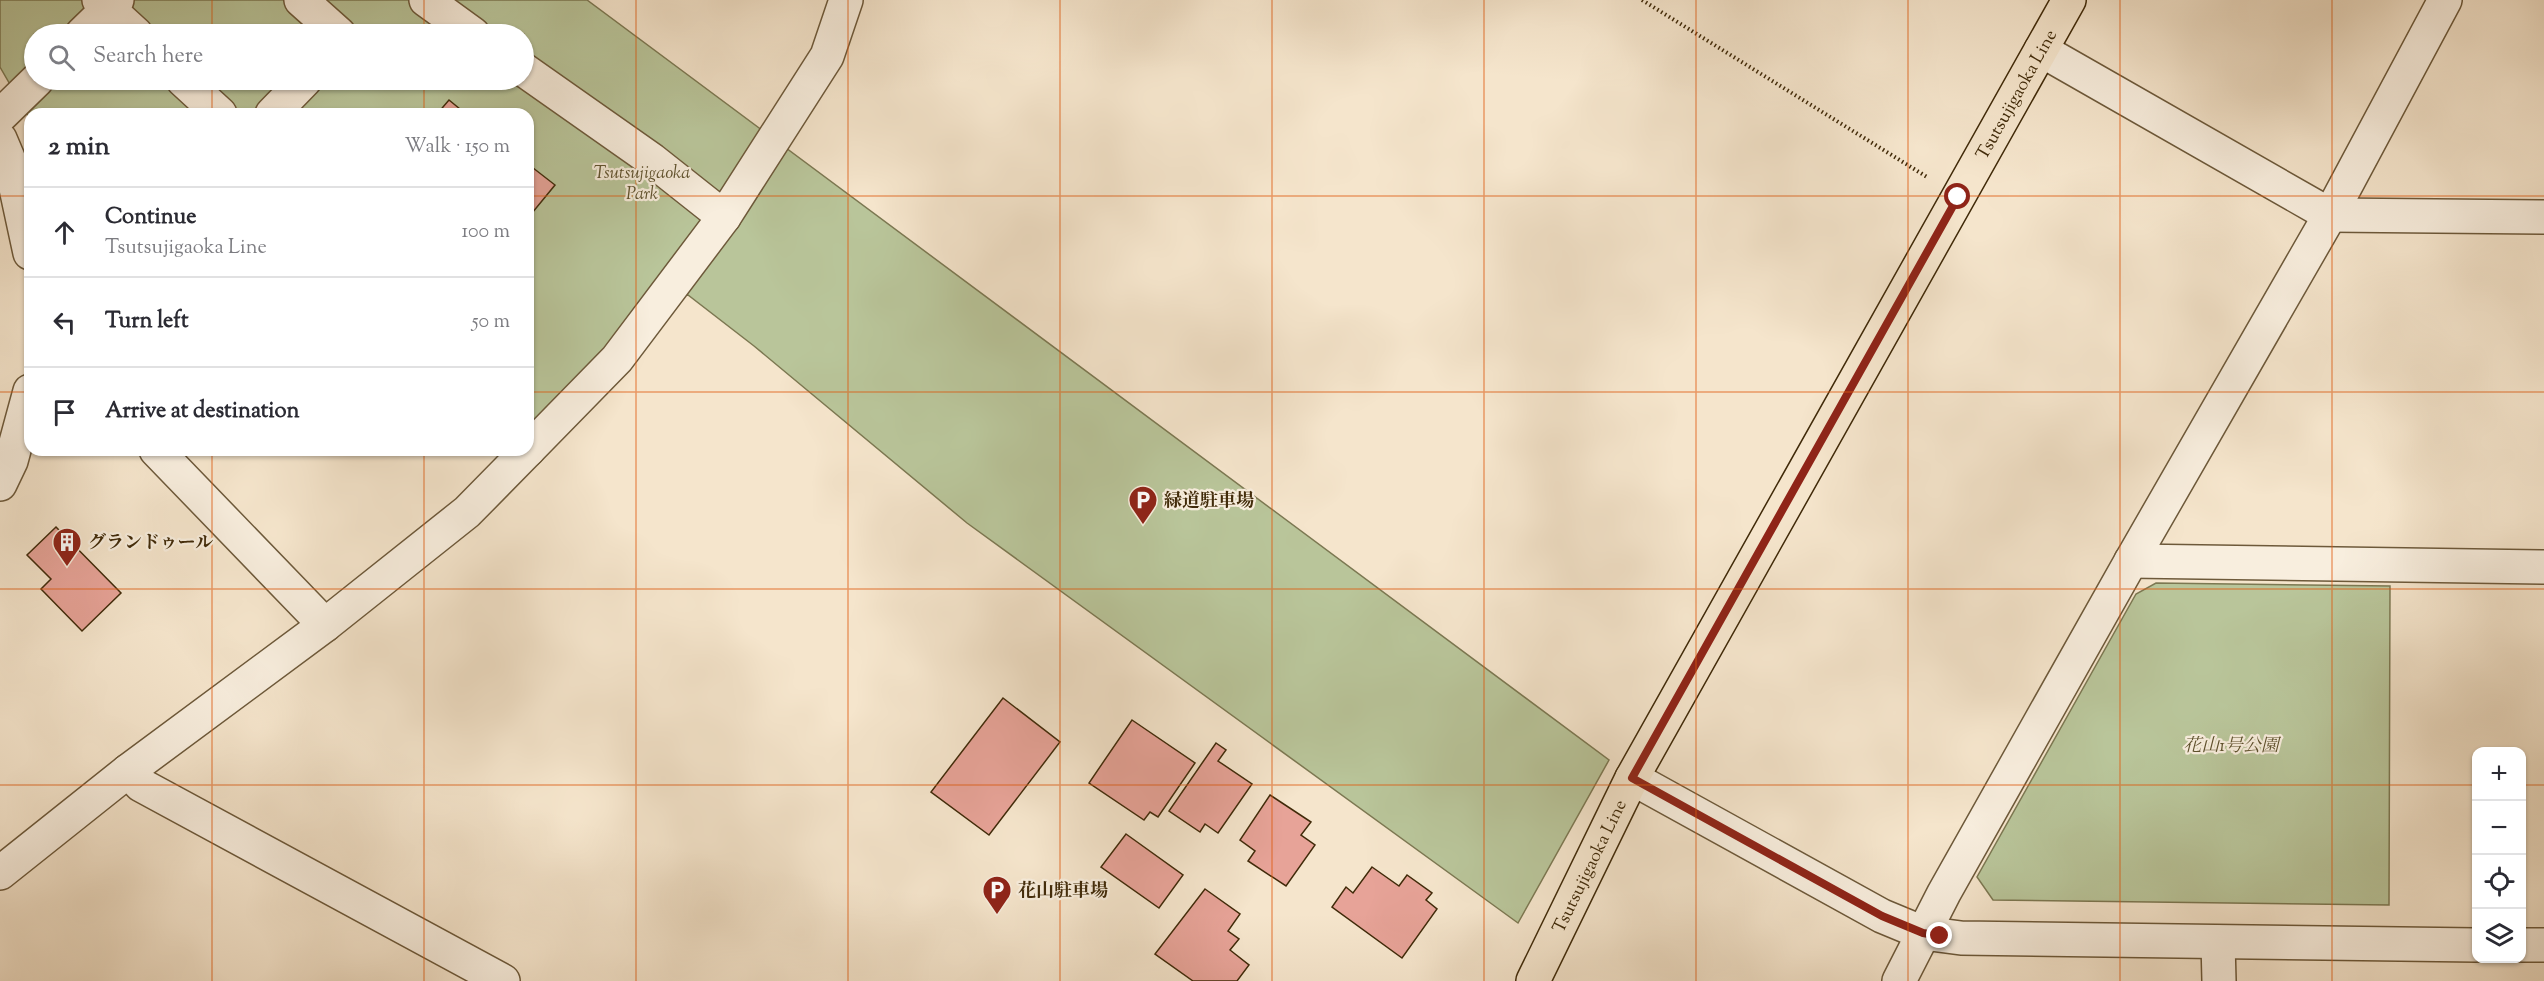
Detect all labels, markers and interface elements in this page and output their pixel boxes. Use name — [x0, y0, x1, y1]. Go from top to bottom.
search box — [24, 24, 534, 90]
street label: Tsutsujigaoka Line — [1971, 25, 2065, 165]
icon: search — [45, 41, 78, 74]
text: Search here — [93, 41, 203, 73]
text: 2 min — [48, 129, 110, 166]
text: Walk · 150 m — [404, 133, 510, 162]
park label: Tsutsujigaoka Park — [594, 161, 690, 208]
route start — [1944, 183, 1970, 209]
text: Continue — [105, 202, 196, 234]
icon: ahead — [48, 216, 81, 249]
text: 100 m — [461, 218, 510, 247]
text: Tsutsujigaoka Line — [105, 234, 267, 263]
icon: left — [48, 306, 81, 339]
text: Turn left — [105, 306, 188, 338]
text: 50 m — [472, 308, 510, 337]
icon: arrive — [48, 396, 81, 429]
text: Arrive at destination — [105, 396, 300, 428]
parking icon: 緑道駐車場 — [1127, 484, 1159, 526]
place label: 緑道駐車場 — [1164, 489, 1254, 515]
building icon: グランドゥール — [51, 526, 83, 568]
place label: グランドゥール — [88, 531, 213, 557]
park label: 花山1号公園 — [2183, 734, 2282, 760]
map controls — [2472, 747, 2526, 963]
button: + — [2472, 747, 2526, 801]
street label: Tsutsujigaoka Line — [1547, 796, 1635, 938]
button: − — [2472, 801, 2526, 855]
button: locate — [2472, 855, 2526, 909]
parking icon: 花山駐車場 — [981, 874, 1013, 916]
place label: 花山駐車場 — [1018, 879, 1108, 905]
button: layers — [2472, 909, 2526, 963]
route end — [1926, 922, 1952, 948]

